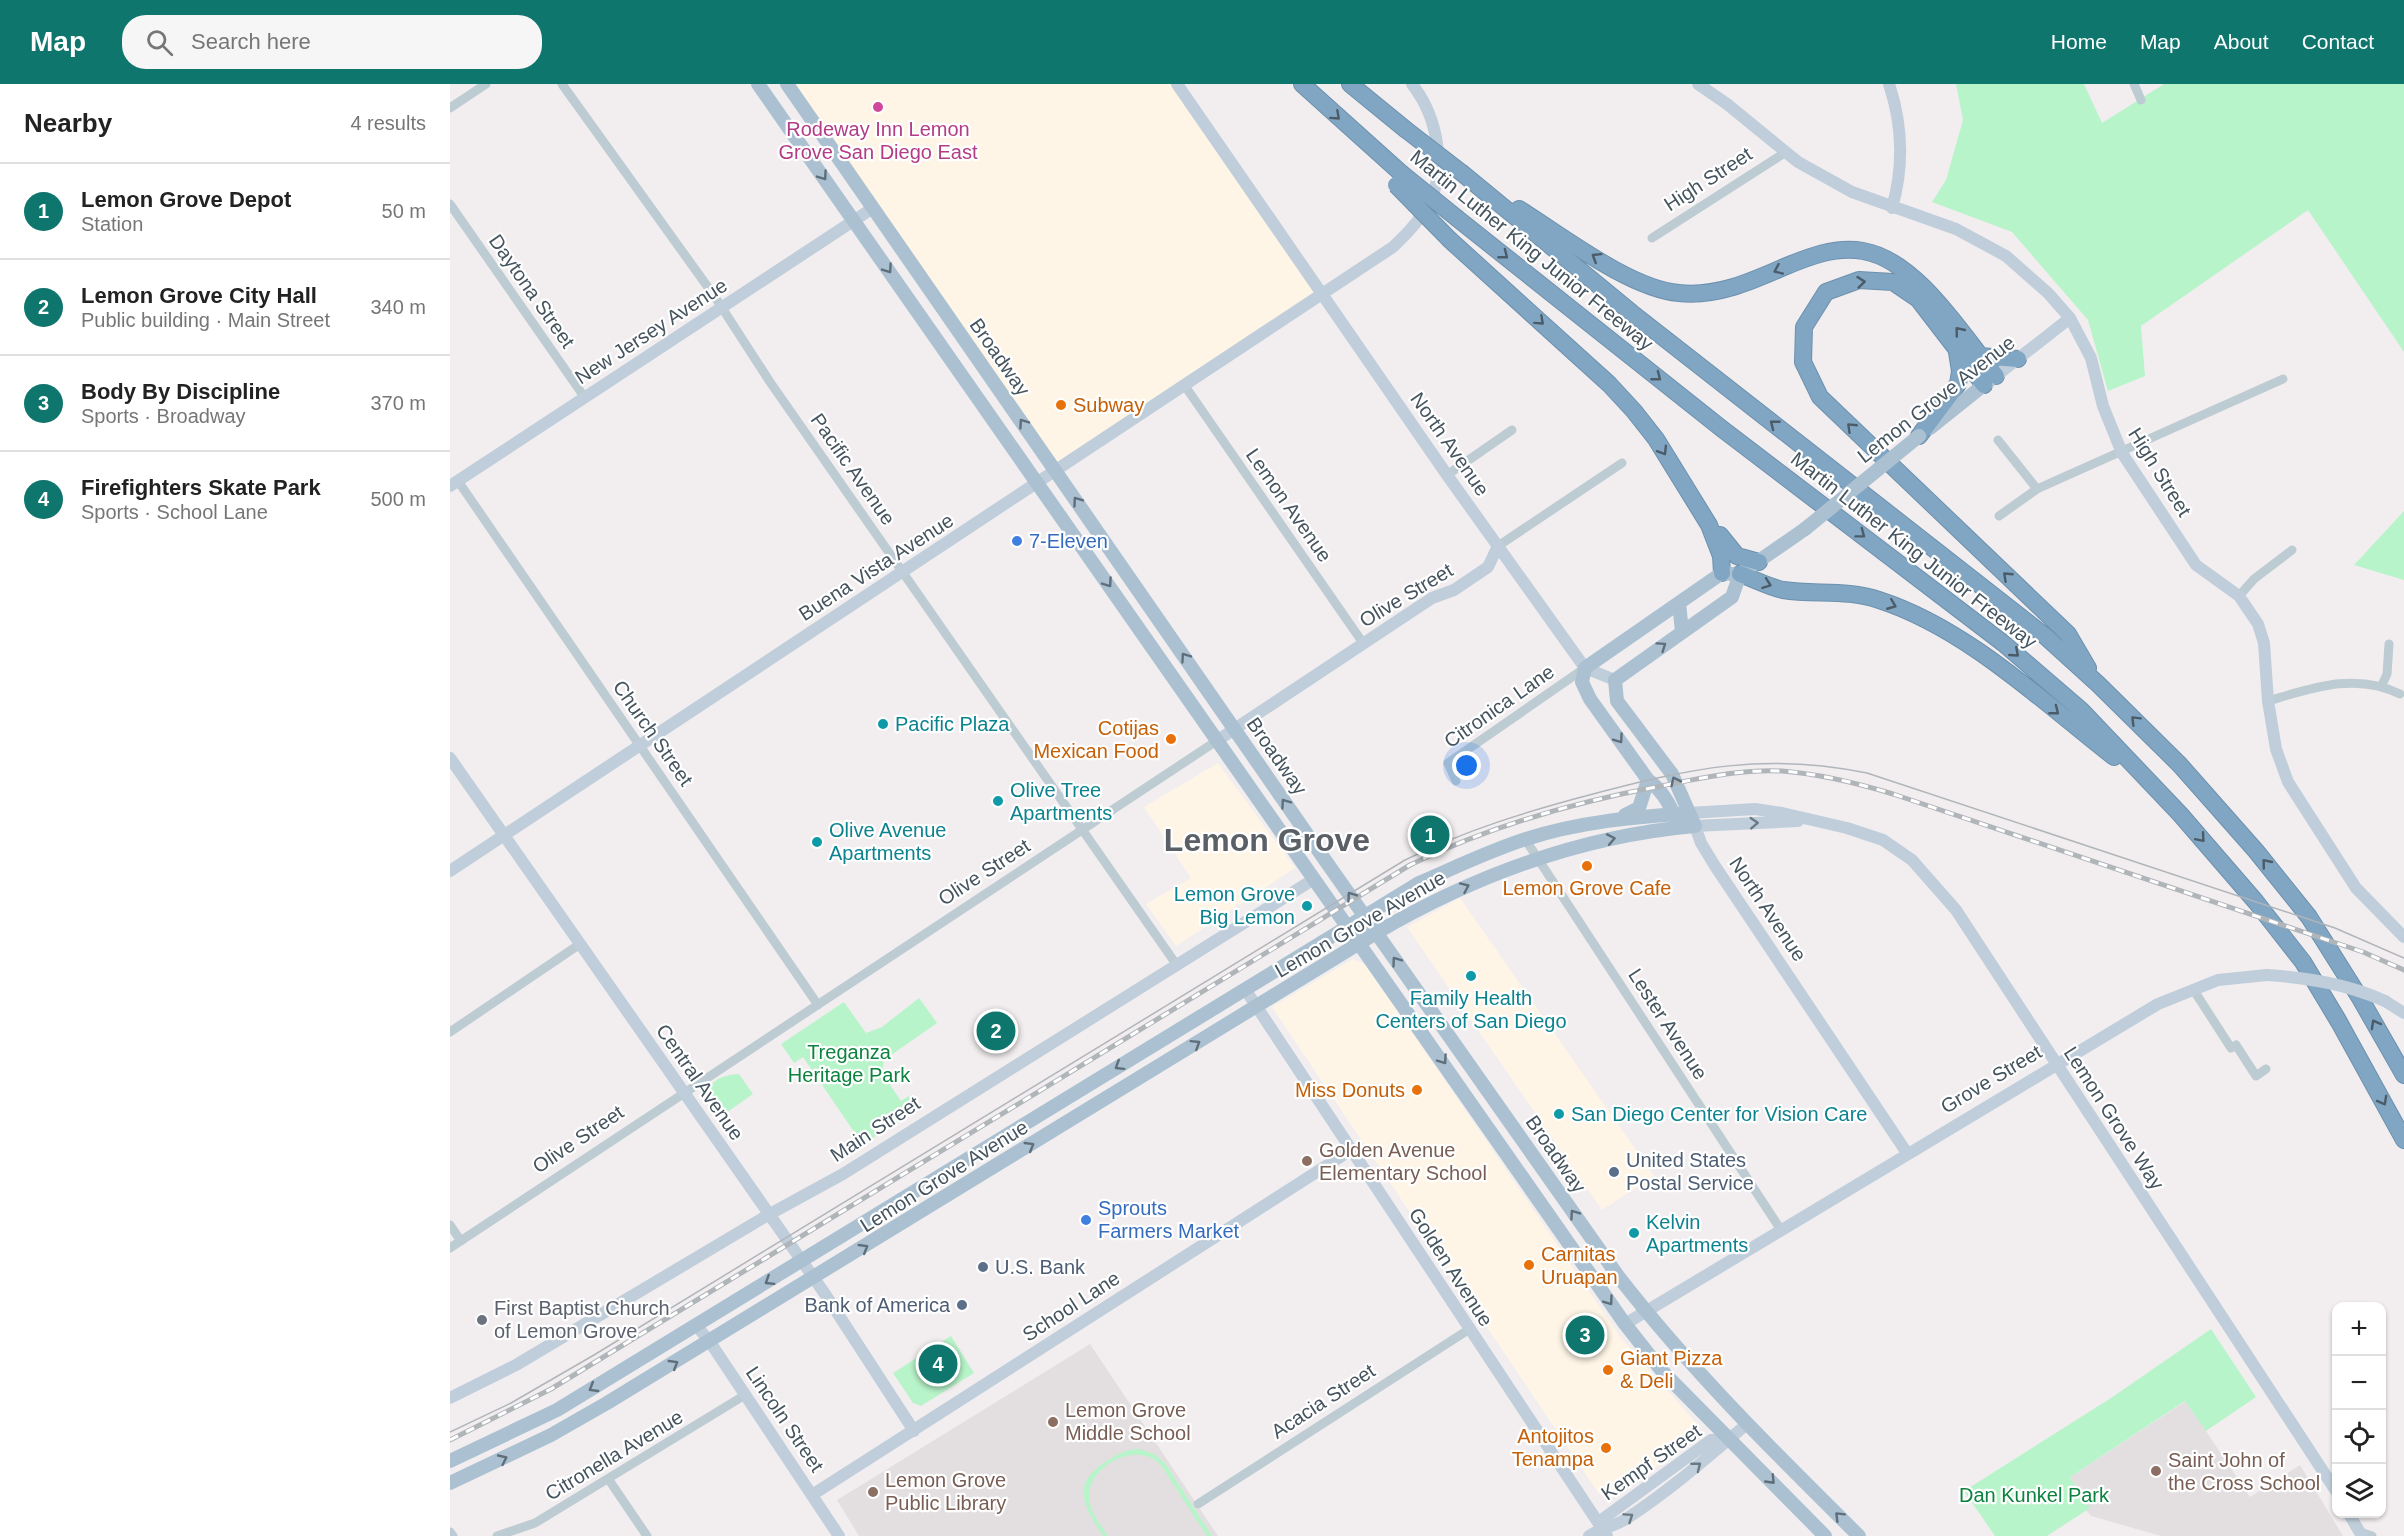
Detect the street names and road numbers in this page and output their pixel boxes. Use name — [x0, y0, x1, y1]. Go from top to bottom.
street label: High Street — [1660, 142, 1756, 215]
street label: Martin Luther King Junior Freeway — [1406, 145, 1658, 355]
street label: Daytona Street — [485, 230, 580, 352]
street label: New Jersey Avenue — [571, 274, 731, 388]
street label: Broadway — [965, 314, 1035, 400]
street label: Lemon Grove Avenue — [1853, 331, 2019, 467]
street label: North Avenue — [1406, 388, 1494, 500]
street label: Pacific Avenue — [806, 409, 900, 529]
street label: High Street — [2124, 424, 2196, 521]
street label: Lemon Avenue — [1242, 444, 1336, 566]
street label: Martin Luther King Junior Freeway — [1787, 447, 2041, 653]
street label: Buena Vista Avenue — [795, 509, 957, 625]
street label: Olive Street — [1356, 558, 1457, 631]
street label: Citronica Lane — [1440, 660, 1558, 752]
street label: Church Street — [609, 676, 698, 790]
street label: Broadway — [1242, 713, 1312, 799]
street label: Olive Street — [934, 834, 1034, 910]
street label: North Avenue — [1725, 853, 1811, 965]
street label: Lemon Grove Avenue — [1271, 866, 1449, 982]
street label: Lester Avenue — [1624, 965, 1712, 1083]
street label: Central Avenue — [652, 1020, 748, 1144]
street label: Grove Street — [1937, 1040, 2046, 1118]
street label: Lemon Grove Way — [2060, 1042, 2168, 1194]
street label: Main Street — [826, 1092, 924, 1166]
street label: Olive Street — [529, 1100, 628, 1177]
street label: Broadway — [1521, 1111, 1591, 1197]
street label: Lemon Grove Avenue — [856, 1116, 1032, 1236]
street label: Golden Avenue — [1405, 1204, 1497, 1330]
street label: School Lane — [1018, 1266, 1124, 1346]
street label: Acacia Street — [1267, 1359, 1379, 1443]
street label: Lincoln Street — [742, 1362, 829, 1476]
street label: Citronella Avenue — [541, 1405, 687, 1505]
street label: Kempf Street — [1597, 1419, 1705, 1504]

